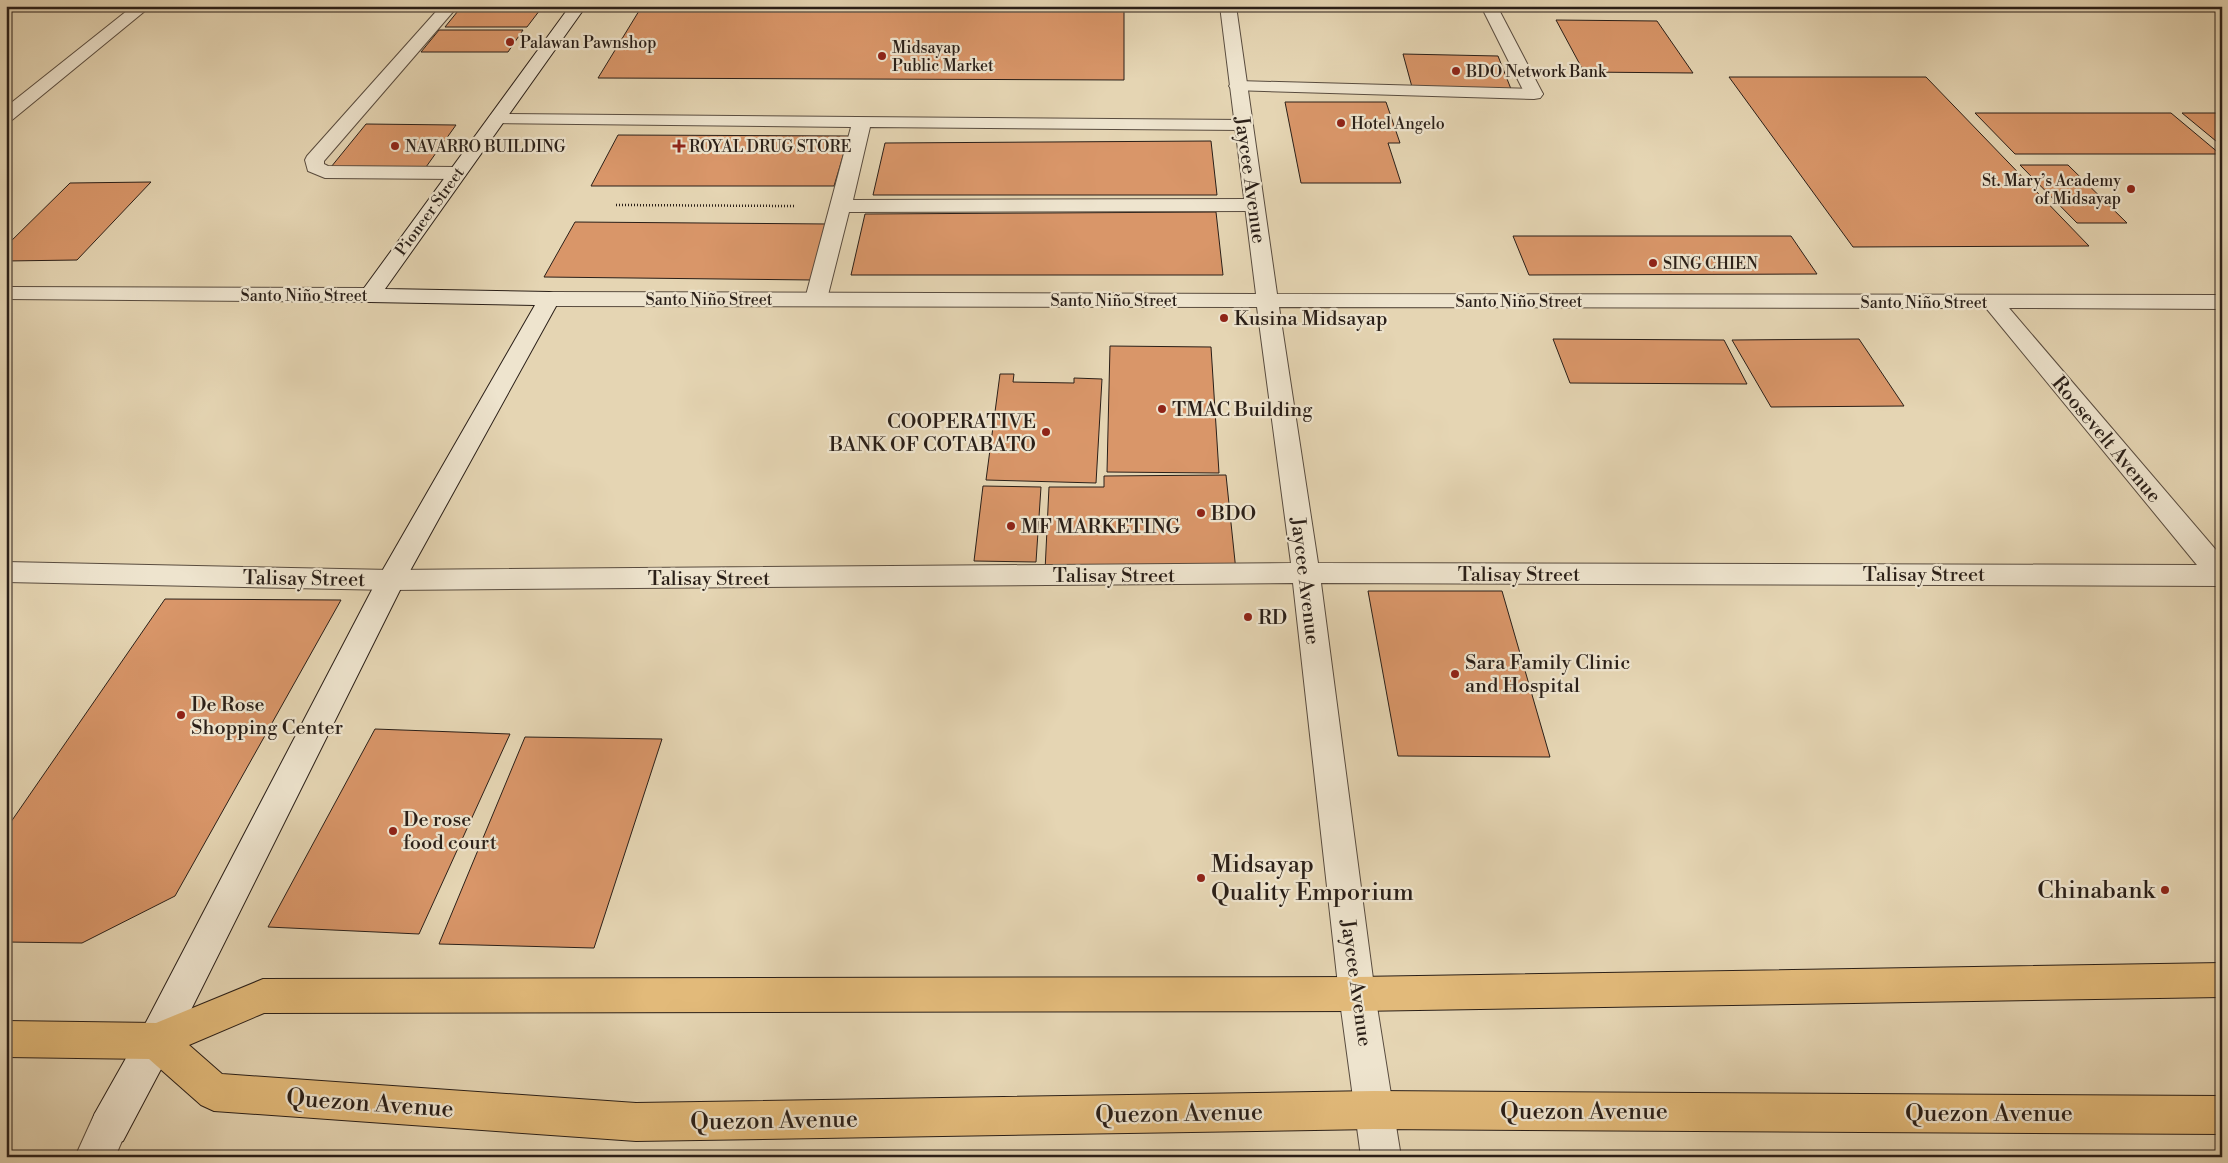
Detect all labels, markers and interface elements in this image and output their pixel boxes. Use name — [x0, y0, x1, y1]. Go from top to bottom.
place label: Palawan Pawnshop — [520, 33, 656, 53]
marker: Palawan Pawnshop — [504, 36, 516, 48]
place label: Midsayap Public Market — [892, 38, 994, 76]
marker: Midsayap Public Market — [876, 50, 888, 62]
place label: BDO Network Bank — [1465, 62, 1608, 82]
marker: BDO Network Bank — [1450, 65, 1462, 77]
street label: Jaycee Avenue — [1228, 114, 1271, 245]
place label: Hotel Angelo — [1351, 114, 1445, 134]
marker: Hotel Angelo — [1335, 117, 1347, 129]
place label: NAVARRO BUILDING — [405, 137, 566, 157]
place label: ROYAL DRUG STORE — [689, 137, 852, 157]
marker: NAVARRO BUILDING — [389, 140, 401, 152]
marker: ROYAL DRUG STORE — [673, 140, 685, 152]
street label: Pioneer Street — [391, 163, 469, 260]
place label: St. Mary’s Academy of Midsayap — [1982, 171, 2121, 209]
marker: St. Mary’s Academy of Midsayap — [2125, 183, 2137, 195]
place label: SING CHIEN — [1663, 254, 1758, 274]
marker: SING CHIEN — [1647, 257, 1659, 269]
street label: Santo Niño Street — [240, 286, 368, 306]
street label: Santo Niño Street — [645, 290, 773, 310]
street label: Santo Niño Street — [1050, 291, 1178, 311]
street label: Santo Niño Street — [1455, 292, 1583, 312]
street label: Santo Niño Street — [1860, 293, 1988, 313]
place label: Kusina Midsayap — [1234, 307, 1388, 332]
marker: Kusina Midsayap — [1218, 312, 1230, 324]
street label: Roosevelt Avenue — [2046, 372, 2166, 508]
place label: TMAC Building — [1172, 398, 1313, 423]
marker: TMAC Building — [1156, 403, 1168, 415]
place label: COOPERATIVE BANK OF COTABATO — [828, 410, 1036, 458]
marker: COOPERATIVE BANK OF COTABATO — [1040, 426, 1052, 438]
place label: BDO — [1210, 502, 1256, 527]
marker: BDO — [1195, 507, 1207, 519]
place label: MF MARKETING — [1021, 515, 1181, 540]
street label: Jaycee Avenue — [1284, 515, 1325, 646]
marker: MF MARKETING — [1005, 520, 1017, 532]
street label: Talisay Street — [1458, 563, 1580, 588]
street label: Talisay Street — [1863, 563, 1985, 588]
street label: Talisay Street — [1053, 564, 1175, 589]
street label: Talisay Street — [243, 566, 365, 593]
street label: Talisay Street — [648, 567, 770, 592]
place label: RD — [1258, 606, 1287, 631]
marker: RD — [1242, 611, 1254, 623]
place label: Sara Family Clinic and Hospital — [1465, 651, 1630, 699]
marker: Sara Family Clinic and Hospital — [1449, 668, 1461, 680]
place label: De Rose Shopping Center — [191, 693, 344, 741]
marker: De Rose Shopping Center — [175, 709, 187, 721]
place label: De rose food court — [403, 808, 497, 856]
marker: De rose food court — [387, 825, 399, 837]
place label: Midsayap Quality Emporium — [1211, 850, 1414, 908]
marker: Midsayap Quality Emporium — [1195, 872, 1207, 884]
place label: Chinabank — [2037, 876, 2156, 906]
marker: Chinabank — [2159, 884, 2171, 896]
street label: Jaycee Avenue — [1334, 917, 1377, 1048]
street label: Quezon Avenue — [285, 1083, 455, 1125]
street label: Quezon Avenue — [1500, 1097, 1668, 1127]
street label: Quezon Avenue — [1095, 1098, 1263, 1130]
street label: Quezon Avenue — [1905, 1099, 2073, 1129]
street label: Quezon Avenue — [690, 1105, 858, 1137]

